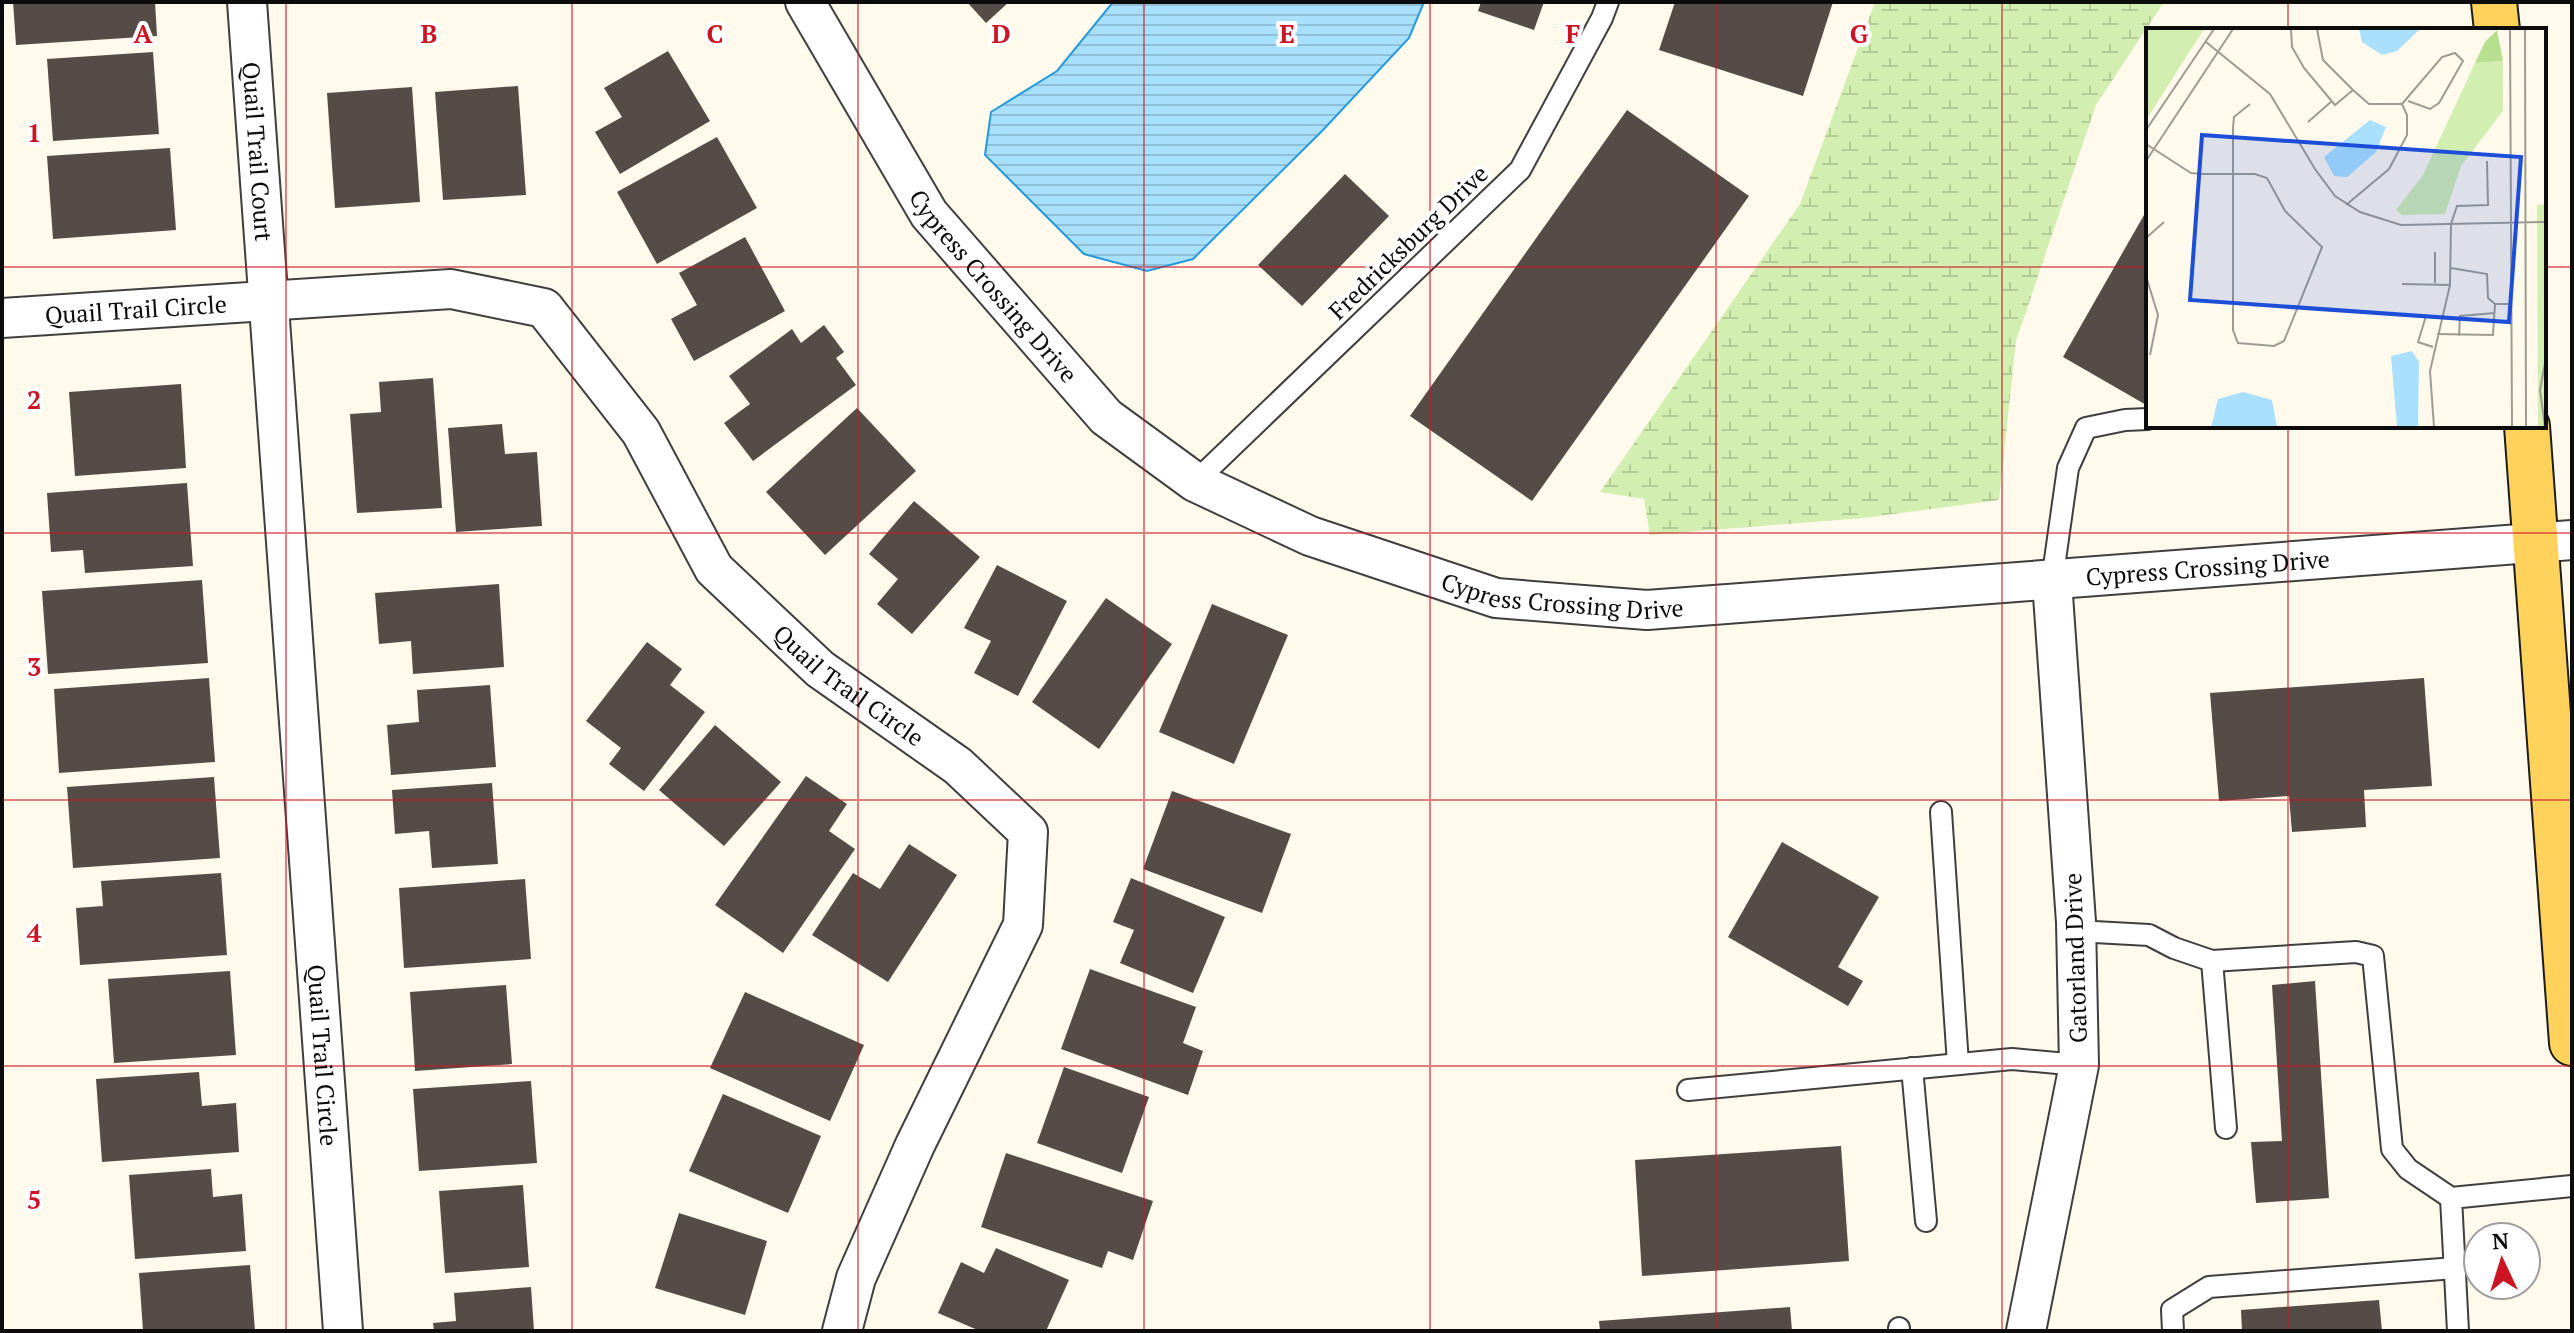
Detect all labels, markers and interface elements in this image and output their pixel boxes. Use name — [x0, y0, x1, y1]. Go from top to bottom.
text: A — [134, 16, 153, 50]
text: B — [421, 16, 437, 50]
text: C — [707, 16, 723, 50]
text: D — [991, 16, 1011, 50]
text: E — [1279, 16, 1295, 50]
text: F — [1566, 16, 1581, 50]
text: G — [1850, 16, 1869, 50]
inset map — [2146, 28, 2546, 428]
street label: Quail Trail Court — [235, 61, 280, 243]
text: 1 — [27, 115, 41, 149]
street label: Fredricksburg Drive — [1321, 158, 1495, 326]
street label: Cypress Crossing Drive — [902, 184, 1085, 389]
street label: Quail Trail Circle — [44, 288, 228, 331]
text: 2 — [27, 382, 41, 416]
street label: Cypress Crossing Drive — [2085, 542, 2331, 593]
street label: Cypress Crossing Drive — [1437, 565, 1685, 626]
street label: Quail Trail Circle — [767, 617, 931, 753]
text: 3 — [27, 649, 41, 683]
street label: Gatorland Drive — [2056, 872, 2094, 1044]
text: 4 — [27, 915, 42, 949]
street label: Quail Trail Circle — [301, 963, 346, 1147]
text: 5 — [27, 1182, 41, 1216]
north arrow — [2462, 1221, 2542, 1301]
text: N — [2491, 1225, 2510, 1256]

